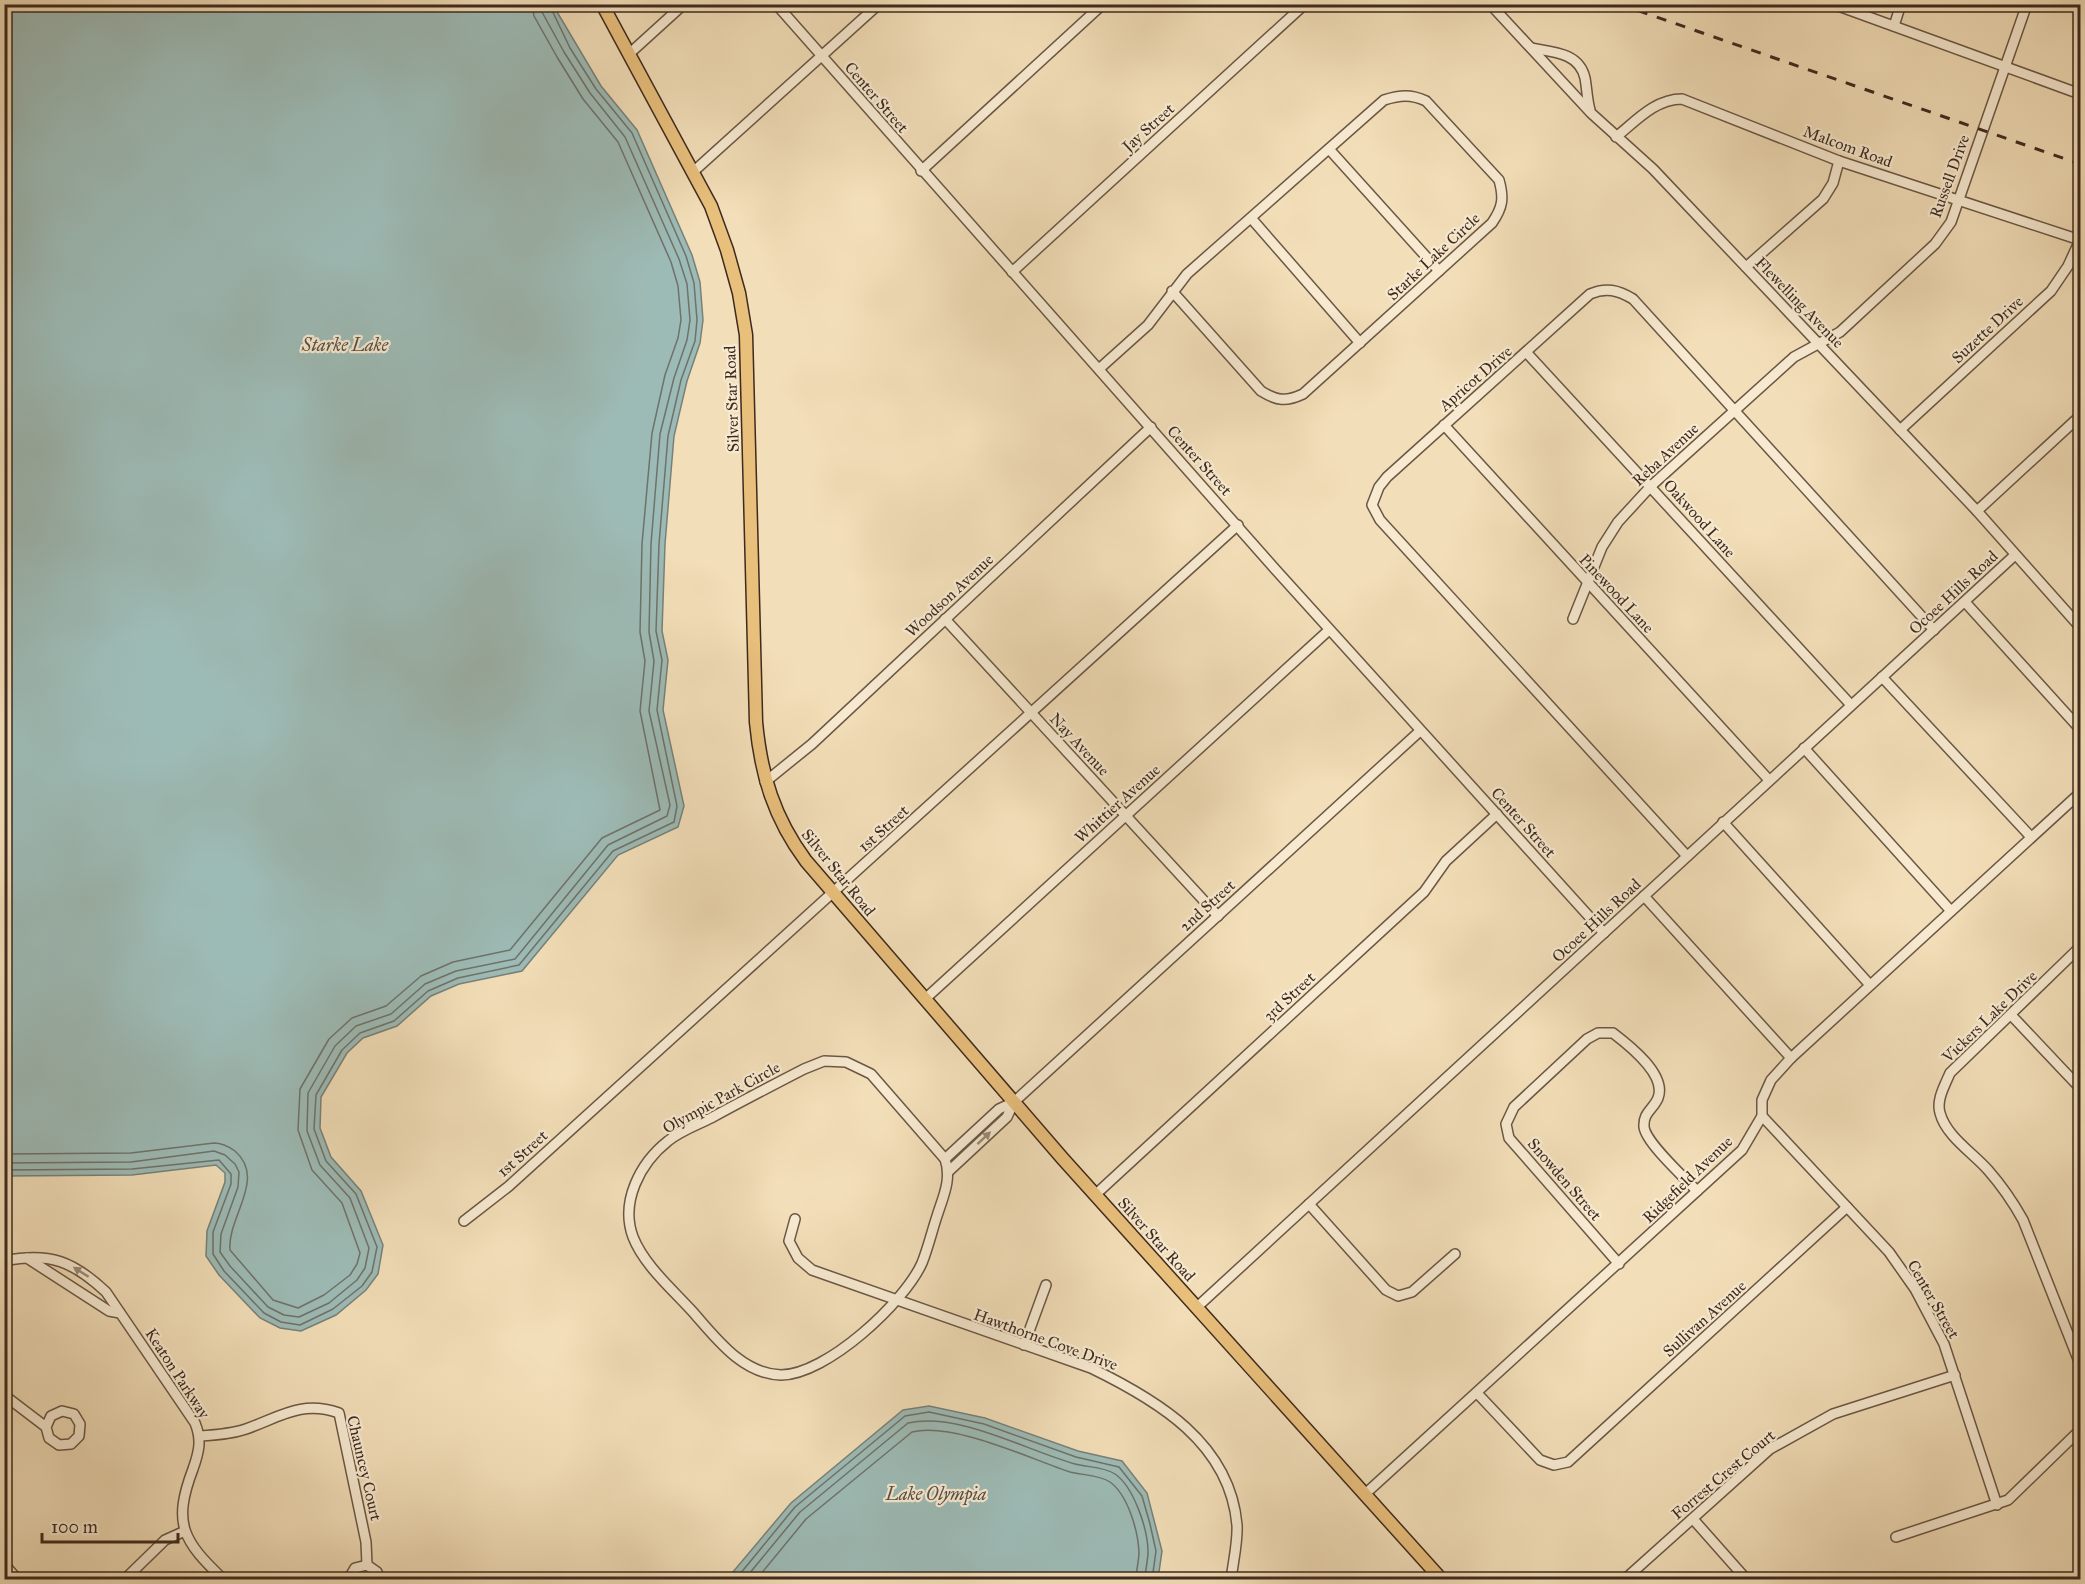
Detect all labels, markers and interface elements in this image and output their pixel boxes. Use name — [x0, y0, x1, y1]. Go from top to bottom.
street label: Center Street — [841, 58, 913, 137]
street label: Jay Street — [1117, 99, 1179, 158]
street label: Malcom Road — [1801, 122, 1895, 171]
street label: Russell Drive — [1926, 132, 1973, 220]
street label: Starke Lake Circle — [1383, 208, 1484, 304]
street label: Flewelling Avenue — [1751, 253, 1848, 353]
street label: Suzette Drive — [1948, 291, 2027, 367]
water label: Starke Lake — [301, 334, 390, 356]
street label: Apricot Drive — [1434, 341, 1516, 416]
street label: Silver Star Road — [720, 345, 743, 453]
street label: Reba Avenue — [1628, 419, 1703, 490]
street label: Center Street — [1163, 421, 1236, 500]
street label: Oakwood Lane — [1660, 475, 1740, 562]
street label: Ocoee Hills Road — [1905, 546, 2002, 638]
street label: Woodson Avenue — [902, 550, 997, 641]
street label: Pinewood Lane — [1575, 550, 1658, 637]
street label: Nay Avenue — [1046, 709, 1114, 780]
street label: Whittier Avenue — [1071, 760, 1164, 847]
street label: Center Street — [1487, 783, 1560, 862]
street label: 1st Street — [854, 801, 913, 856]
street label: Silver Star Road — [798, 825, 880, 920]
street label: Ocoee Hills Road — [1548, 874, 1645, 966]
street label: 2nd Street — [1176, 875, 1239, 935]
street label: Vickers Lake Drive — [1937, 966, 2041, 1067]
street label: 3rd Street — [1260, 968, 1319, 1025]
street label: Olympic Park Circle — [659, 1057, 783, 1138]
street label: 1st Street — [493, 1126, 552, 1181]
street label: Ridgefield Avenue — [1638, 1131, 1737, 1228]
one-way arrow — [976, 1132, 991, 1145]
street label: Snowden Street — [1524, 1134, 1606, 1225]
street label: Silver Star Road — [1114, 1193, 1199, 1285]
street label: Center Street — [1903, 1257, 1964, 1342]
one-way arrow — [73, 1266, 89, 1277]
street label: Sullivan Avenue — [1659, 1276, 1750, 1361]
street label: Hawthorne Cove Drive — [971, 1305, 1121, 1374]
street label: Keaton Parkway — [141, 1325, 214, 1422]
street label: Chauncey Court — [343, 1414, 386, 1523]
street label: Forrest Crest Court — [1668, 1425, 1779, 1523]
water label: Lake Olympia — [885, 1483, 987, 1506]
scale bar — [42, 1506, 178, 1544]
text: 100 m — [51, 1516, 98, 1538]

